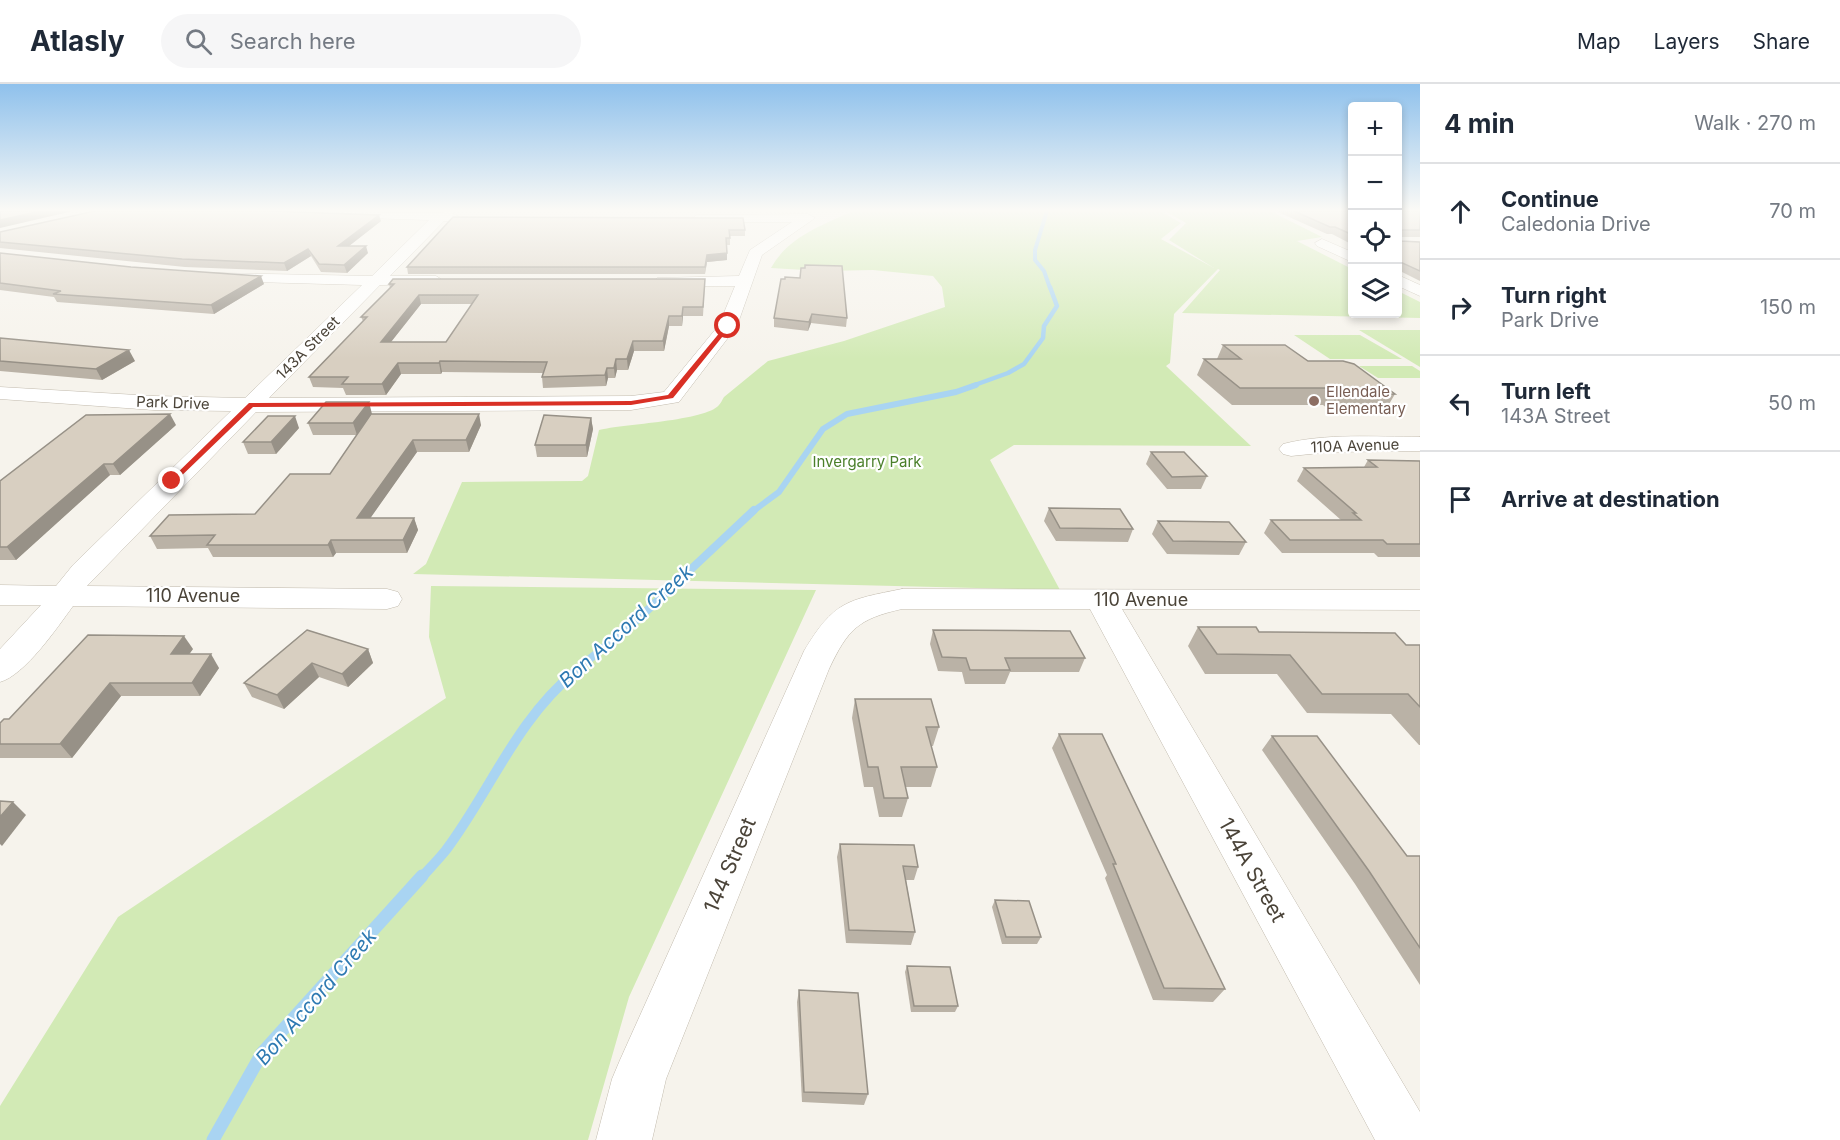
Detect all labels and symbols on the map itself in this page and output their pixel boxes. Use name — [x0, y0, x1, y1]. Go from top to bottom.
street label: 143A Street — [272, 312, 343, 383]
route start — [714, 312, 740, 338]
place label: Ellendale Elementary — [1326, 382, 1406, 418]
street label: Park Drive — [136, 392, 210, 413]
marker: Ellendale Elementary — [1307, 394, 1321, 408]
street label: 110A Avenue — [1310, 434, 1400, 457]
park label: Invergarry Park — [812, 452, 922, 471]
route end — [158, 467, 184, 493]
water label: Bon Accord Creek — [554, 559, 699, 693]
street label: 110 Avenue — [146, 585, 240, 606]
street label: 110 Avenue — [1094, 589, 1188, 610]
street label: 144 Street — [698, 813, 761, 916]
street label: 144A Street — [1214, 813, 1291, 926]
water label: Bon Accord Creek — [250, 923, 382, 1070]

